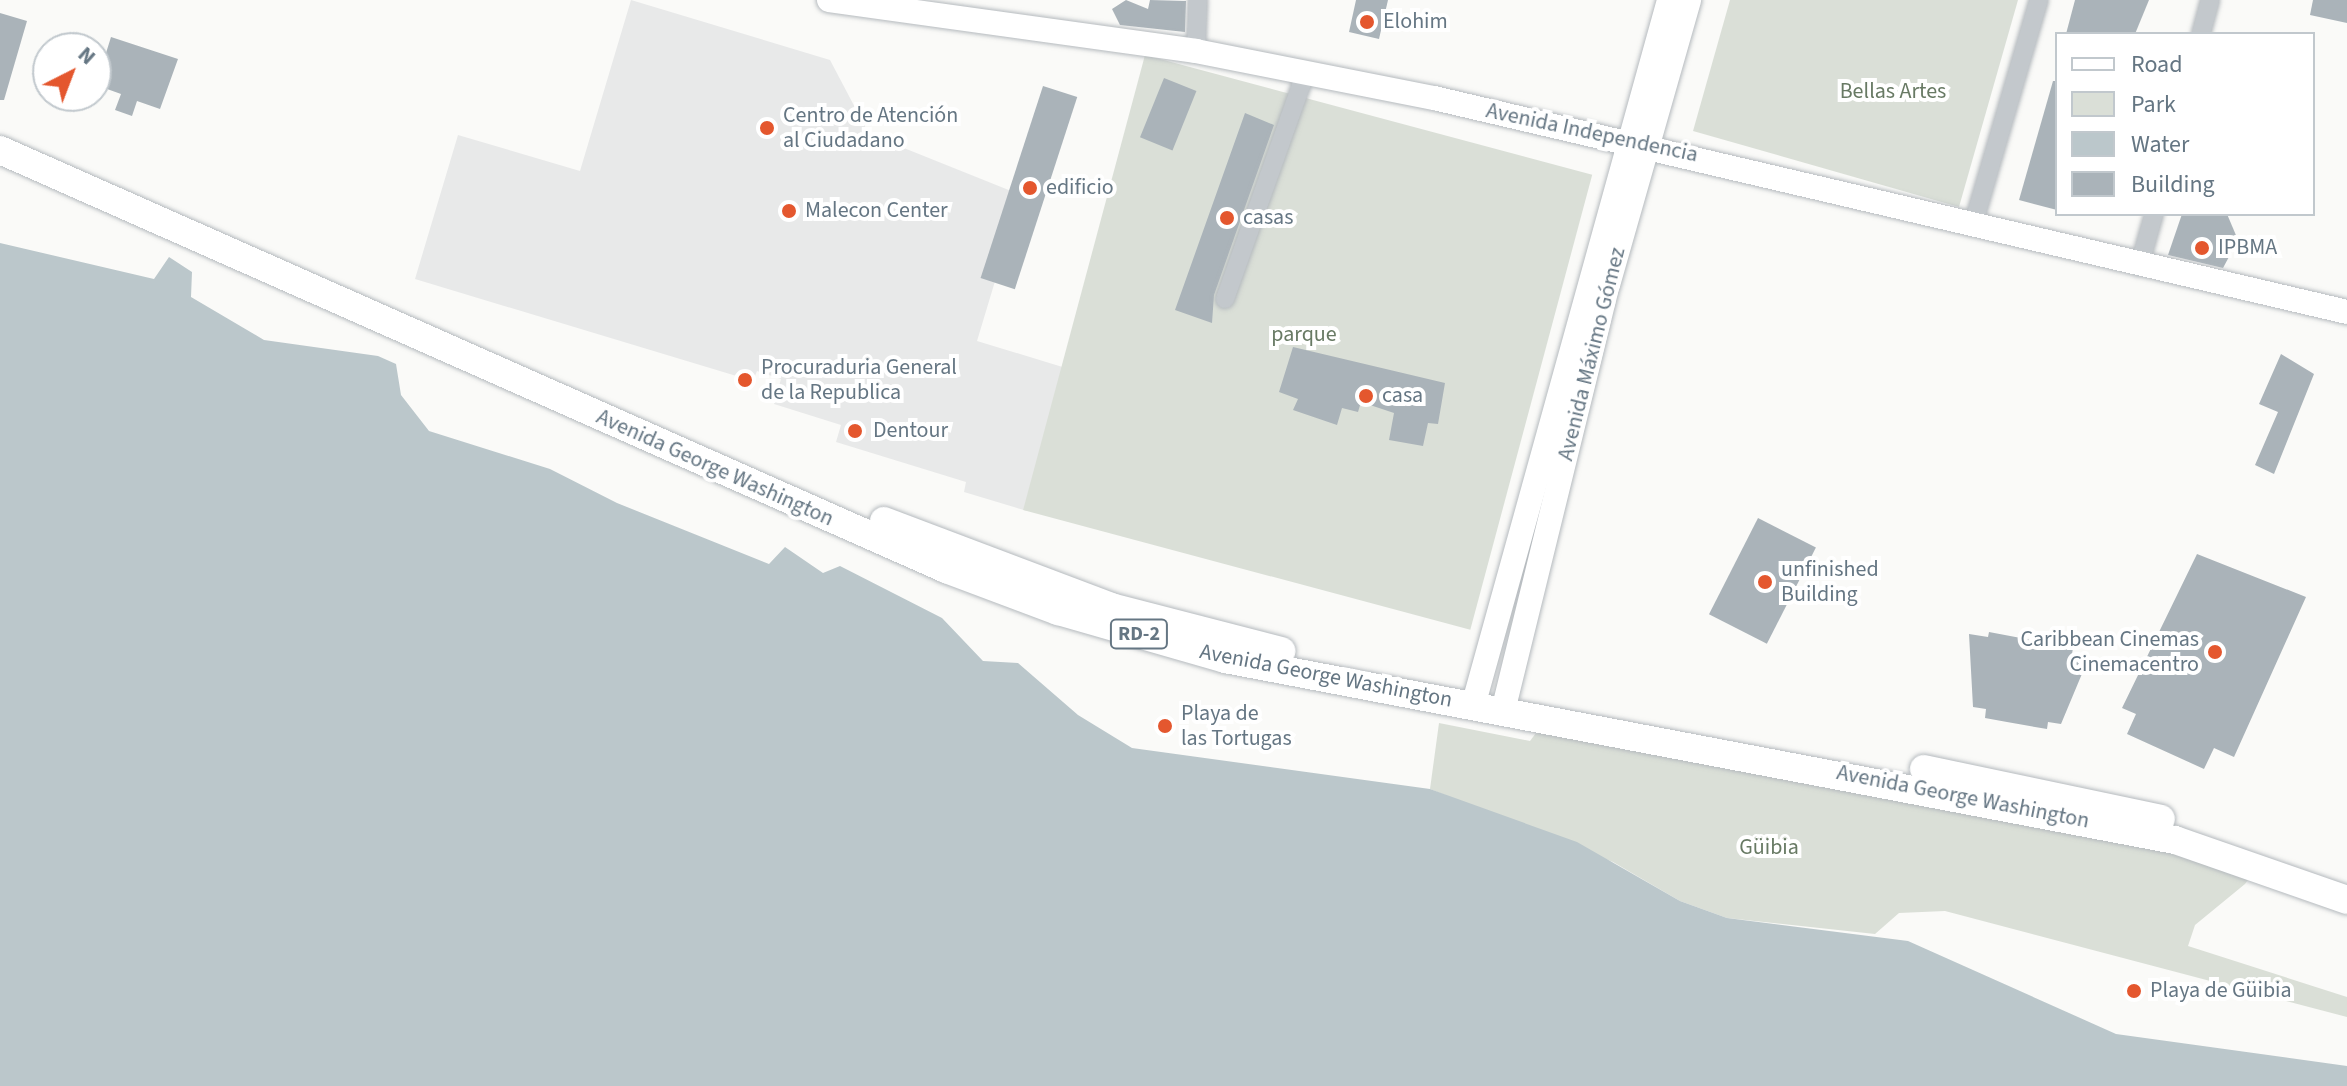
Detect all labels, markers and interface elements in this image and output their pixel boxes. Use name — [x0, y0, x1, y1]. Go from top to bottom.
place label: Elohim — [1383, 9, 1448, 35]
marker: Elohim — [1358, 13, 1376, 31]
north arrow — [32, 32, 112, 112]
legend — [2055, 32, 2315, 216]
text: N — [71, 39, 103, 72]
text: Road — [2131, 47, 2183, 82]
park label: Bellas Artes — [1840, 79, 1946, 105]
text: Park — [2131, 87, 2176, 122]
street label: Avenida Independencia — [1484, 98, 1700, 168]
place label: Centro de Atención al Ciudadano — [783, 102, 958, 154]
marker: Centro de Atención al Ciudadano — [758, 119, 776, 137]
text: Water — [2131, 127, 2189, 162]
text: Building — [2131, 167, 2215, 202]
place label: edificio — [1046, 175, 1114, 201]
marker: edificio — [1021, 179, 1039, 197]
place label: Malecon Center — [805, 198, 948, 224]
marker: Malecon Center — [780, 202, 798, 220]
place label: casas — [1243, 205, 1293, 231]
marker: casas — [1218, 209, 1236, 227]
place label: IPBMA — [2218, 235, 2277, 261]
marker: IPBMA — [2193, 239, 2211, 257]
street label: Avenida Máximo Gómez — [1553, 245, 1631, 463]
park label: parque — [1271, 322, 1337, 348]
place label: Procuraduria General de la Republica — [761, 354, 957, 406]
marker: Procuraduria General de la Republica — [736, 371, 754, 389]
place label: casa — [1382, 383, 1423, 409]
marker: casa — [1357, 387, 1375, 405]
street label: Avenida George Washington — [592, 404, 838, 532]
place label: Dentour — [873, 418, 948, 444]
marker: Dentour — [844, 420, 866, 442]
place label: unfinished Building — [1781, 556, 1879, 608]
marker: unfinished Building — [1756, 573, 1774, 591]
road number: RD-2 — [1109, 618, 1169, 650]
place label: Caribbean Cinemas Cinemacentro — [2020, 626, 2199, 678]
street label: Avenida George Washington — [1197, 639, 1455, 713]
marker: Caribbean Cinemas Cinemacentro — [2206, 643, 2224, 661]
place label: Playa de las Tortugas — [1181, 700, 1292, 752]
marker: Playa de las Tortugas — [1156, 717, 1174, 735]
street label: Avenida George Washington — [1834, 760, 2092, 834]
park label: Güibia — [1739, 835, 1799, 861]
place label: Playa de Güibia — [2150, 978, 2292, 1004]
marker: Playa de Güibia — [2125, 982, 2143, 1000]

